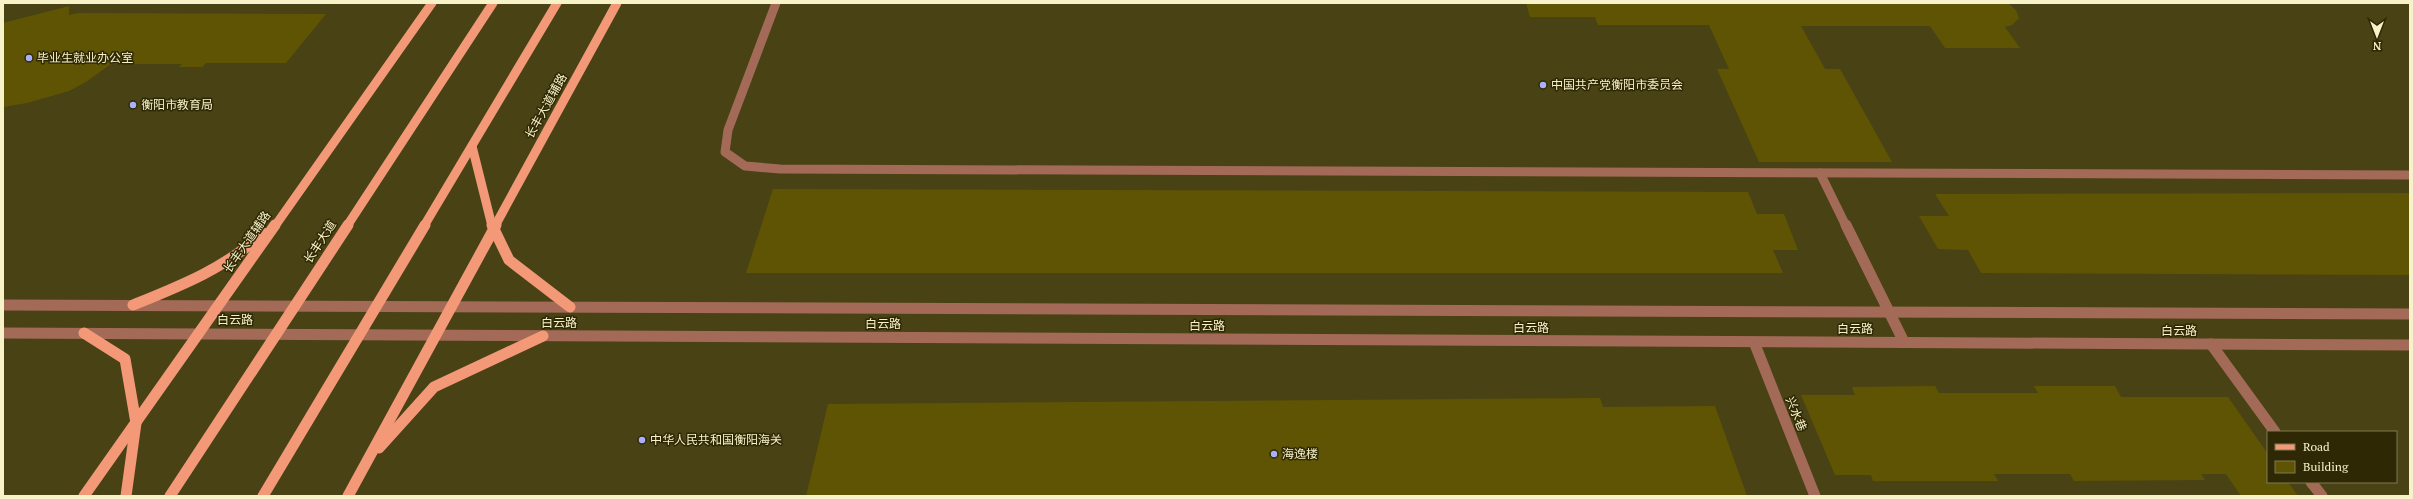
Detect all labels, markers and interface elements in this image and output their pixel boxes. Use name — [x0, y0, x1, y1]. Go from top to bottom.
north arrow — [2357, 16, 2397, 56]
text: N — [2372, 39, 2381, 53]
place label: 毕业生就业办公室 — [37, 50, 133, 65]
marker: 毕业生就业办公室 — [24, 53, 34, 63]
street label: 长丰大道辅路 — [522, 71, 570, 141]
place label: 中国共产党衡阳市委员会 — [1551, 77, 1683, 92]
marker: 中国共产党衡阳市委员会 — [1538, 80, 1548, 90]
place label: 衡阳市教育局 — [141, 97, 213, 112]
marker: 衡阳市教育局 — [128, 100, 138, 110]
street label: 长丰大道辅路 — [220, 208, 273, 276]
street label: 长丰大道 — [300, 218, 339, 266]
street label: 白云路 — [217, 312, 253, 327]
street label: 白云路 — [541, 315, 577, 330]
street label: 白云路 — [865, 316, 901, 331]
street label: 白云路 — [1189, 318, 1225, 333]
street label: 白云路 — [1513, 320, 1549, 335]
street label: 白云路 — [1837, 321, 1873, 336]
street label: 白云路 — [2161, 323, 2197, 338]
street label: 兴水巷 — [1783, 394, 1810, 433]
legend — [2267, 431, 2397, 483]
place label: 中华人民共和国衡阳海关 — [650, 432, 782, 447]
marker: 中华人民共和国衡阳海关 — [637, 435, 647, 445]
text: Road — [2303, 439, 2330, 454]
place label: 海逸楼 — [1282, 446, 1318, 461]
marker: 海逸楼 — [1269, 449, 1279, 459]
text: Building — [2303, 459, 2349, 474]

